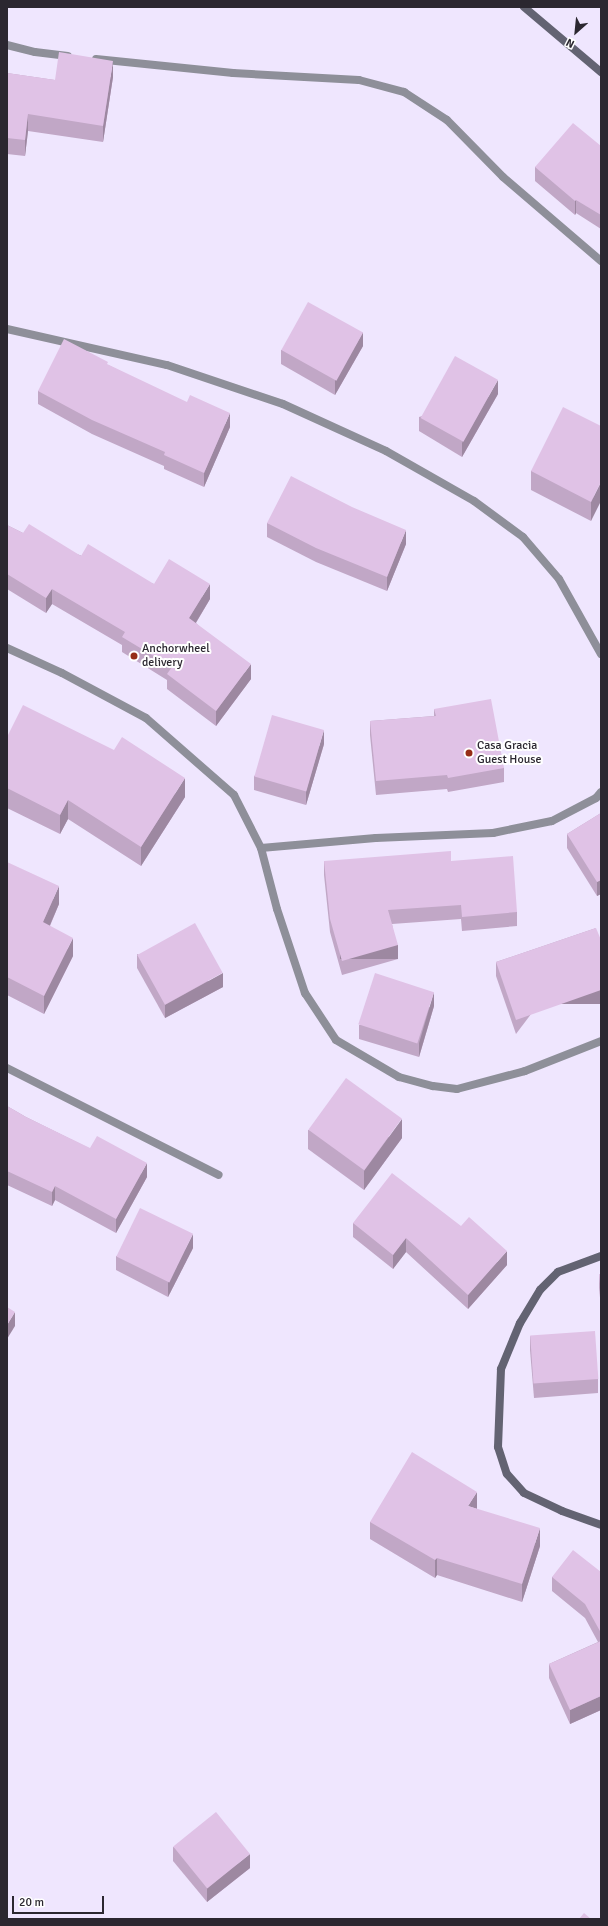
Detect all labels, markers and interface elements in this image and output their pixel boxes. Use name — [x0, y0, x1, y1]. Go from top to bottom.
north arrow — [556, 12, 596, 52]
text: N — [564, 36, 577, 51]
place label: Anchorwheel delivery — [142, 642, 210, 670]
marker: Anchorwheel delivery — [129, 651, 139, 661]
place label: Casa Gracia Guest House — [477, 739, 541, 767]
marker: Casa Gracia Guest House — [464, 748, 474, 758]
scale bar — [14, 1888, 106, 1914]
text: 20 m — [19, 1895, 44, 1910]

